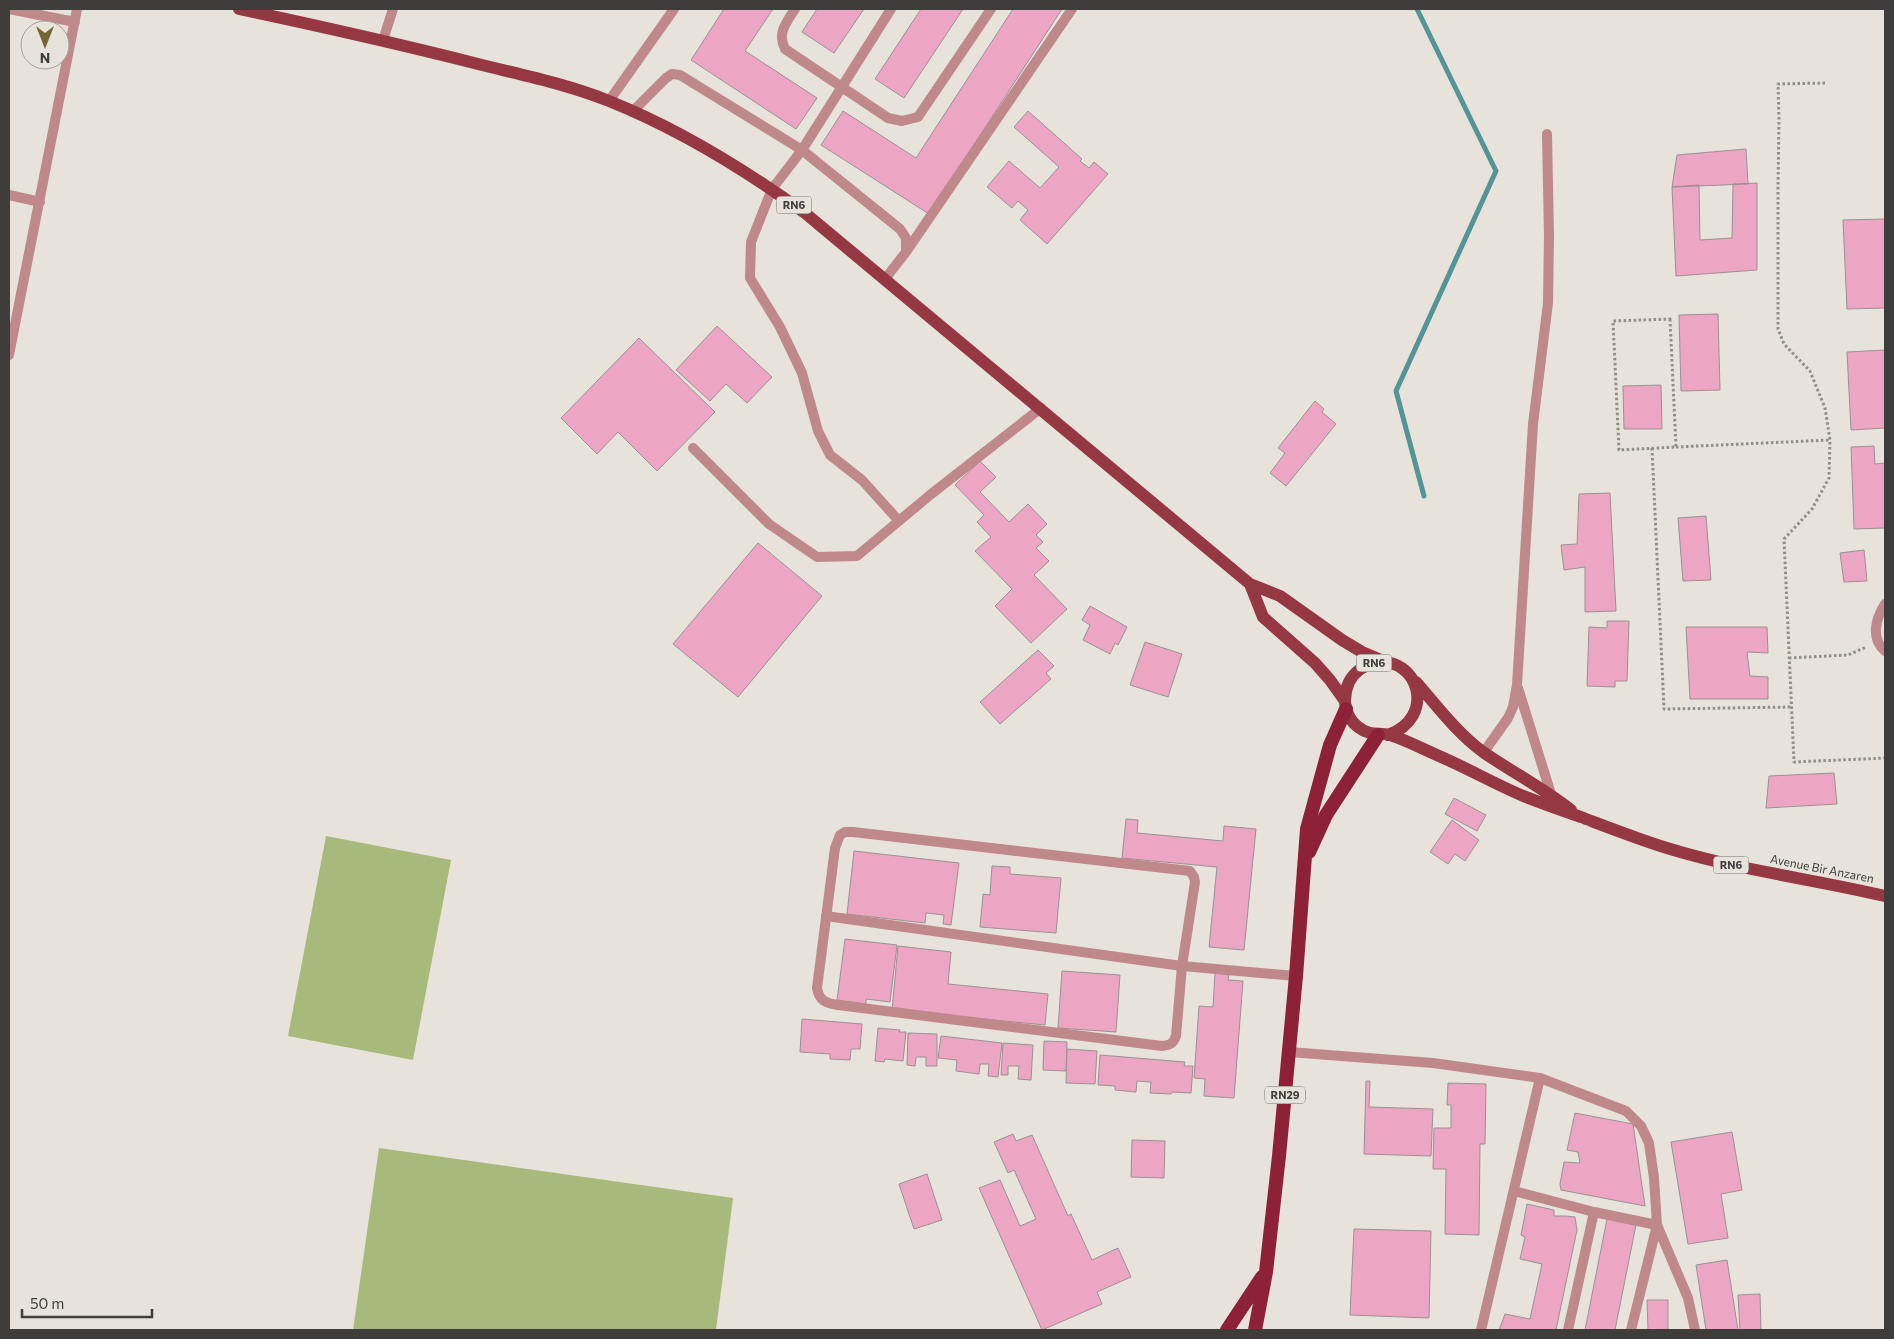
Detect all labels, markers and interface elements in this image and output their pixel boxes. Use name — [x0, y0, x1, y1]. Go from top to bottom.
north arrow — [20, 20, 70, 70]
text: N — [40, 50, 50, 67]
road number: RN6 — [776, 196, 812, 214]
road number: RN6 — [1356, 654, 1392, 671]
street label: Avenue Bir Anzaren — [1769, 851, 1875, 885]
road number: RN6 — [1714, 856, 1748, 874]
road number: RN29 — [1265, 1086, 1305, 1104]
scale bar — [22, 1286, 152, 1318]
text: 50 m — [30, 1294, 64, 1312]

